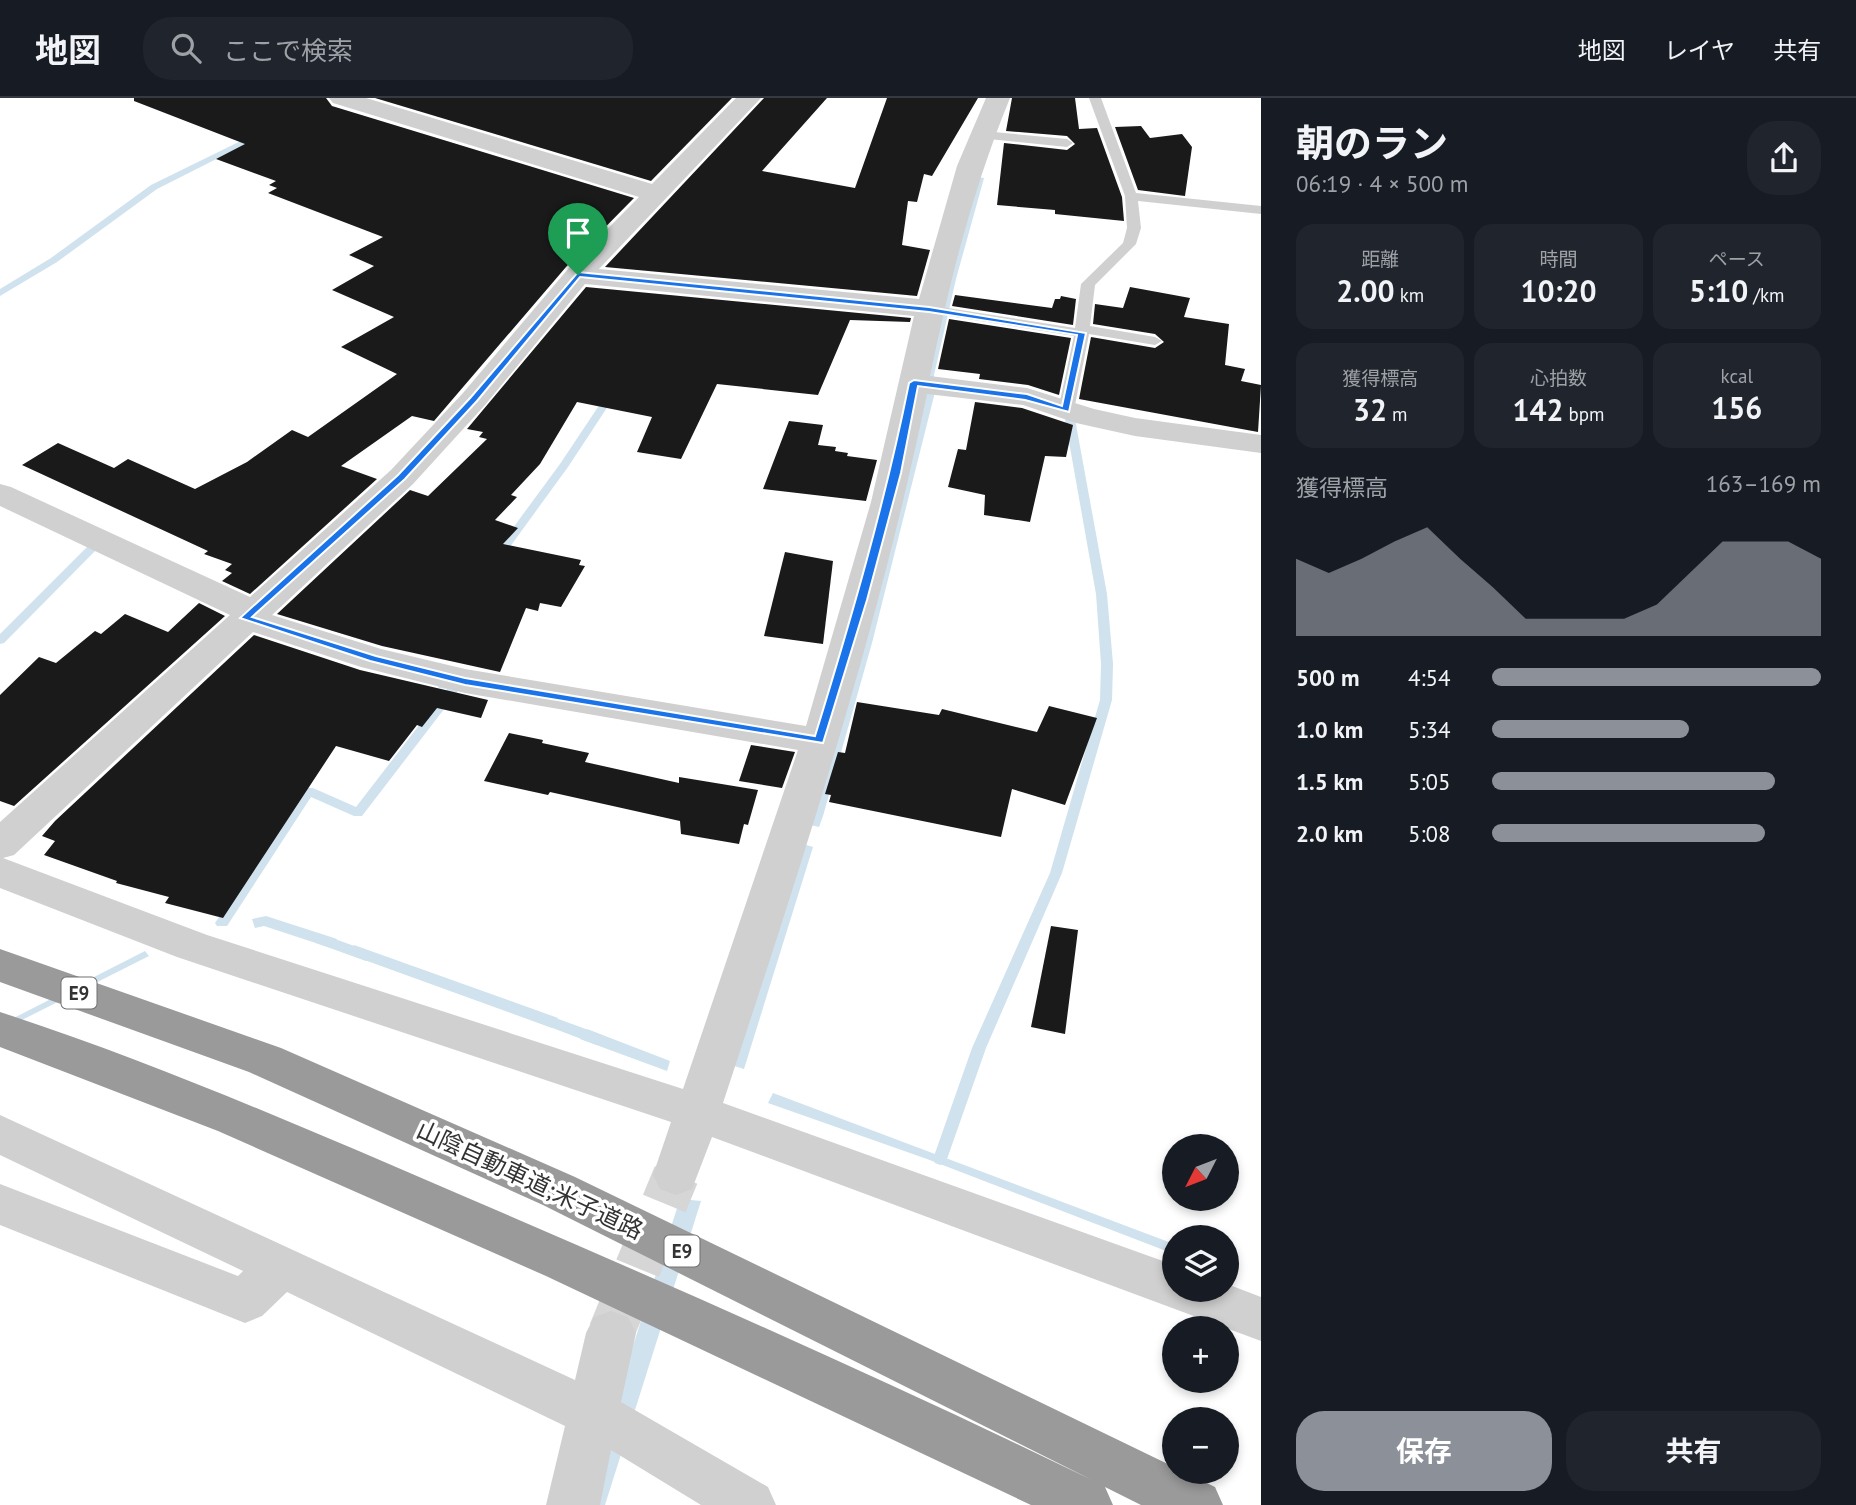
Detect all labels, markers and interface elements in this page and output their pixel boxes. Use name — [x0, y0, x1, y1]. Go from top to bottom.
search box — [143, 17, 633, 80]
text: 地図 — [35, 28, 101, 71]
icon: search — [167, 29, 205, 67]
text: ここで検索 — [223, 34, 353, 67]
text: 地図 — [1578, 35, 1626, 66]
text: レイヤ — [1664, 35, 1735, 66]
text: 共有 — [1773, 35, 1821, 66]
text: 朝のラン — [1296, 118, 1448, 167]
button: share — [1747, 121, 1821, 195]
text: 06:19 · 4 × 500 m — [1296, 169, 1468, 198]
pin — [548, 203, 608, 275]
icon: arrive — [559, 214, 597, 252]
text: 距離 — [1361, 247, 1399, 271]
text: 時間 — [1539, 247, 1578, 271]
text: ペース — [1709, 247, 1765, 271]
text: 2.00 — [1336, 271, 1395, 310]
text: 10:20 — [1520, 271, 1597, 310]
text: 5:10 — [1689, 271, 1748, 310]
text: km — [1395, 283, 1424, 307]
text: /km — [1748, 283, 1785, 307]
text: kcal — [1721, 364, 1753, 388]
text: 獲得標高 — [1342, 366, 1418, 390]
text: 心拍数 — [1530, 366, 1587, 390]
text: 156 — [1711, 388, 1762, 427]
text: 32 — [1353, 390, 1387, 429]
text: 142 — [1512, 390, 1563, 429]
text: m — [1387, 402, 1407, 426]
text: bpm — [1563, 402, 1605, 426]
text: 163–169 m — [1706, 469, 1821, 498]
text: 獲得標高 — [1296, 473, 1388, 502]
text: 500 m — [1296, 663, 1359, 692]
text: 4:54 — [1408, 663, 1451, 692]
text: 1.0 km — [1296, 715, 1363, 744]
text: 5:34 — [1408, 715, 1451, 744]
text: 1.5 km — [1296, 767, 1363, 796]
text: 5:05 — [1408, 767, 1451, 796]
text: 2.0 km — [1296, 819, 1363, 848]
text: 5:08 — [1408, 819, 1451, 848]
road number: E9 — [62, 978, 96, 1009]
street label: 山陰自動車道;米子道路 — [412, 1114, 648, 1246]
north arrow — [1162, 1134, 1239, 1211]
map controls — [1162, 1134, 1239, 1484]
button: layers — [1162, 1225, 1239, 1302]
road number: E9 — [664, 1236, 700, 1266]
button: + — [1162, 1316, 1239, 1393]
button: − — [1162, 1407, 1239, 1484]
button: 保存 — [1296, 1411, 1552, 1491]
button: 共有 — [1566, 1411, 1821, 1491]

